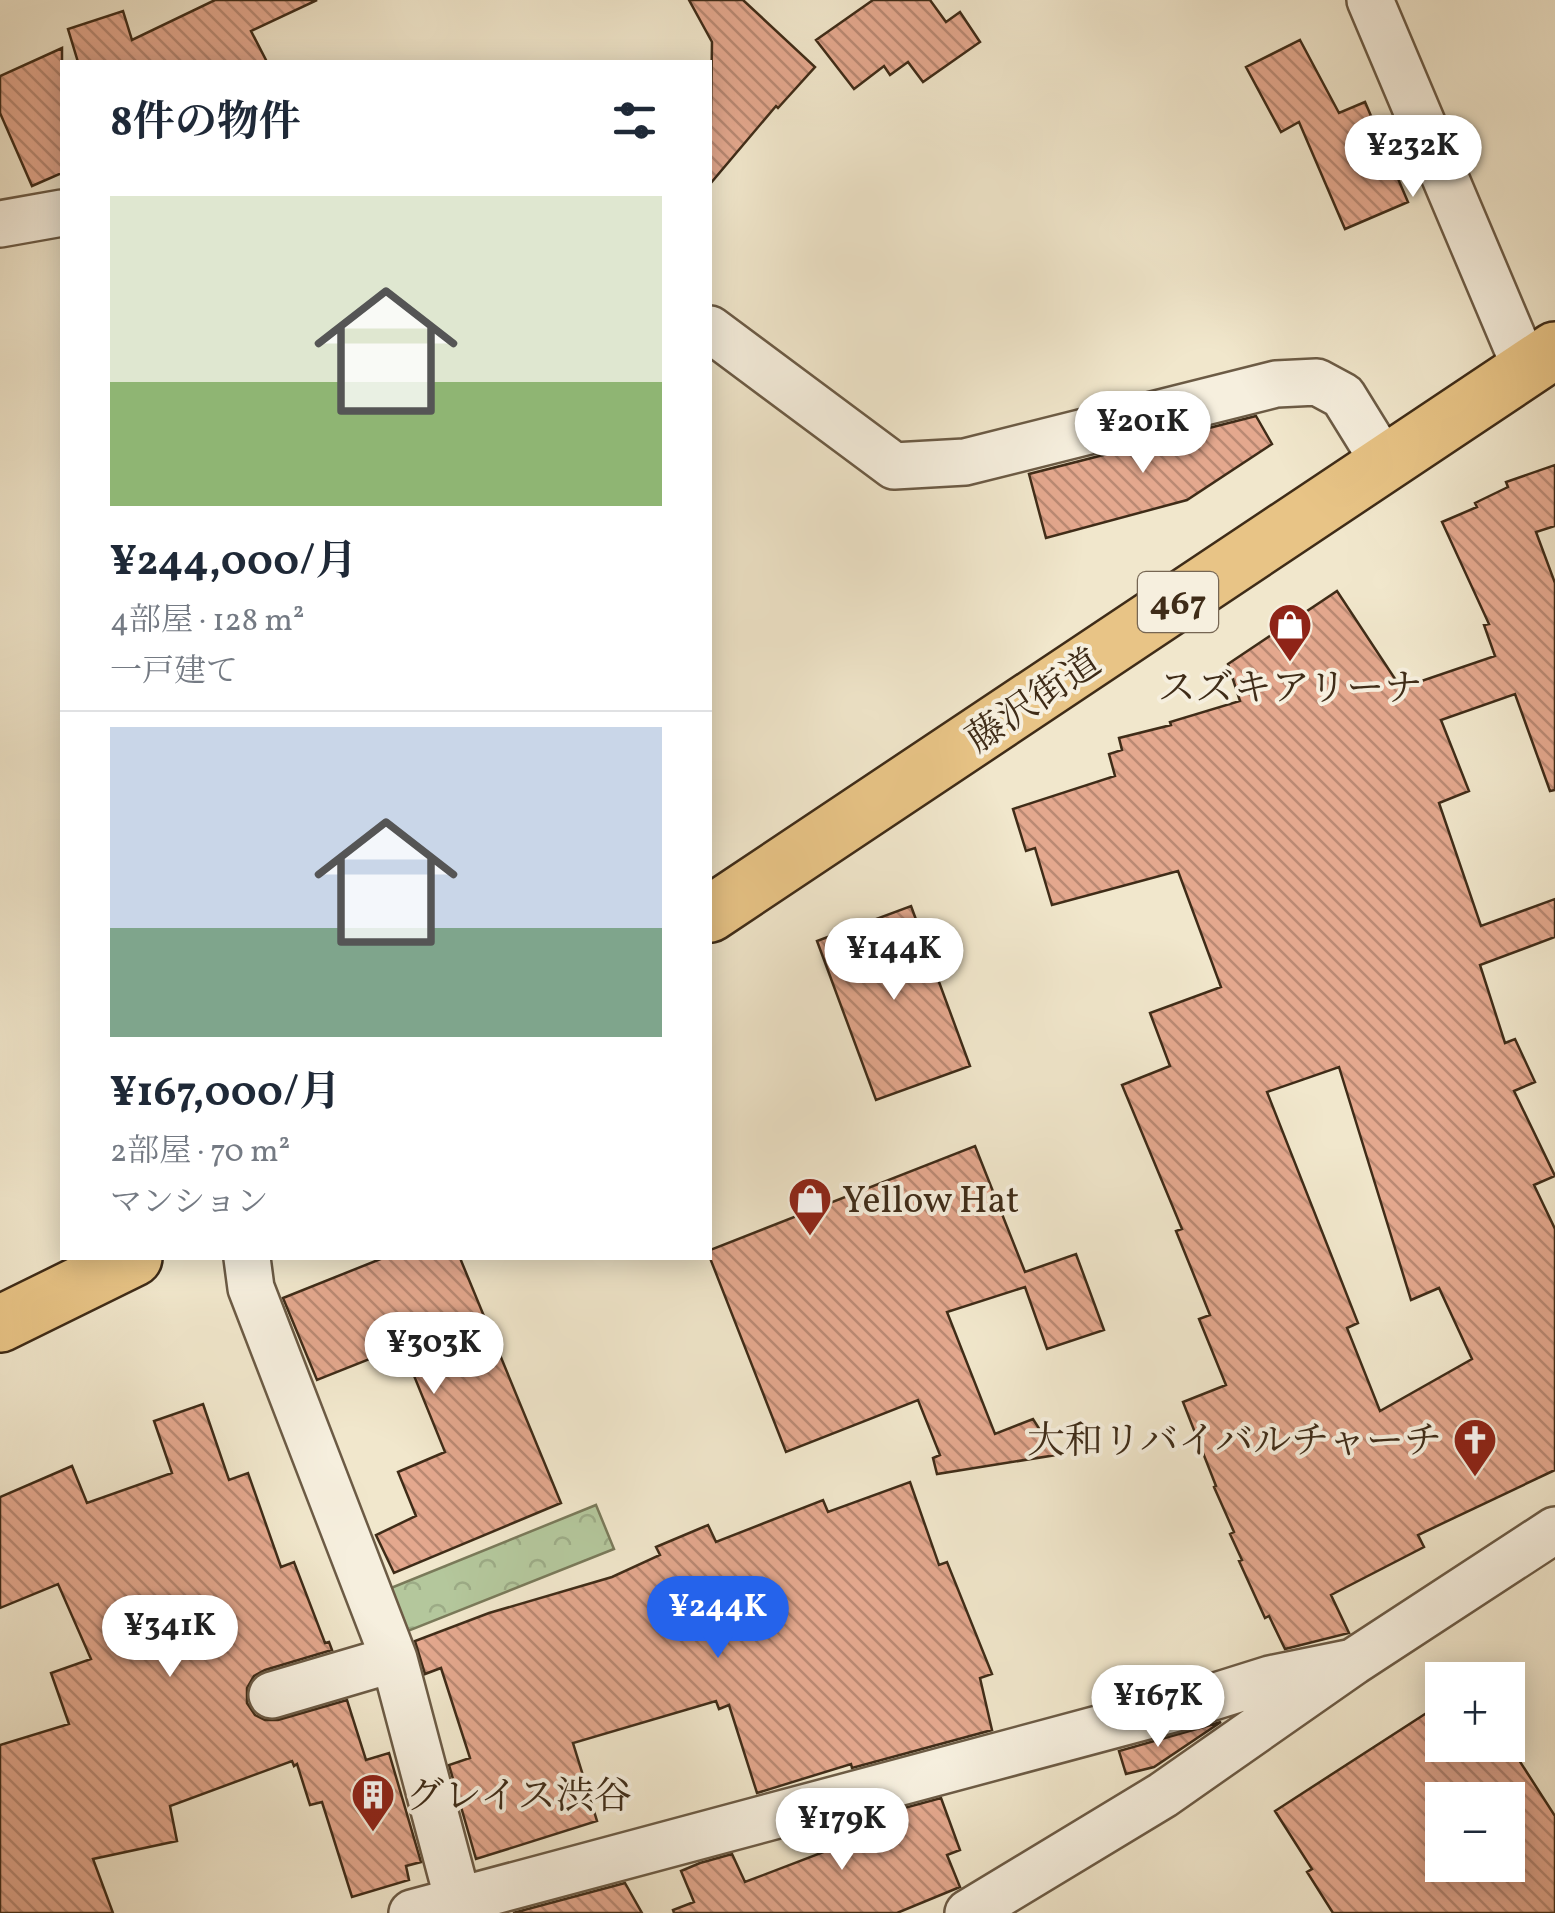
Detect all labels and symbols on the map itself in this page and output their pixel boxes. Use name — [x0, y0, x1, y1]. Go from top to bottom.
pin: ¥232K — [1343, 115, 1483, 200]
pin: ¥201K — [1073, 391, 1213, 476]
road number: 467 — [1138, 572, 1218, 632]
shop icon: スズキアリーナ — [1267, 602, 1313, 663]
street label: 藤沢街道 — [957, 638, 1113, 767]
place label: スズキアリーナ — [1158, 664, 1422, 717]
pin: ¥144K — [824, 918, 964, 1003]
shop icon: Yellow Hat — [787, 1176, 833, 1237]
place label: Yellow Hat — [842, 1176, 1019, 1229]
pin: ¥303K — [364, 1312, 504, 1397]
place label: 大和リバイバルチャーチ — [1027, 1417, 1442, 1470]
church icon: 大和リバイバルチャーチ — [1452, 1417, 1498, 1478]
pin: ¥244K — [648, 1576, 788, 1661]
pin: ¥341K — [100, 1595, 240, 1680]
pin: ¥167K — [1088, 1665, 1228, 1750]
building icon: グレイス渋谷 — [350, 1772, 396, 1833]
place label: グレイス渋谷 — [406, 1772, 632, 1825]
pin: ¥179K — [772, 1788, 912, 1873]

